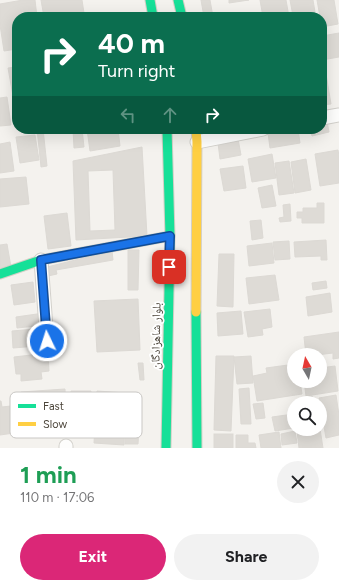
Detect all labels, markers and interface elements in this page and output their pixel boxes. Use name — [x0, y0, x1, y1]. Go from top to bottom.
text: 40 m — [98, 26, 165, 60]
icon: right — [32, 28, 84, 80]
text: Turn right — [98, 60, 175, 82]
icon: left — [117, 104, 139, 126]
icon: ahead — [159, 104, 181, 126]
icon: right — [201, 104, 223, 126]
pin — [152, 250, 186, 284]
icon: arrive — [158, 256, 180, 278]
street label: بلوار شاهزادگان — [148, 302, 164, 370]
position arrow — [26, 320, 68, 362]
north arrow — [287, 348, 327, 388]
map controls — [287, 348, 327, 436]
legend — [10, 392, 142, 438]
button: search — [287, 396, 327, 436]
text: Fast — [43, 400, 64, 413]
text: Slow — [43, 418, 67, 431]
text: 1 min — [20, 460, 77, 489]
button: close — [277, 461, 319, 503]
text: 110 m · 17:06 — [20, 490, 94, 505]
button: Exit — [20, 534, 166, 580]
button: Share — [174, 534, 319, 580]

